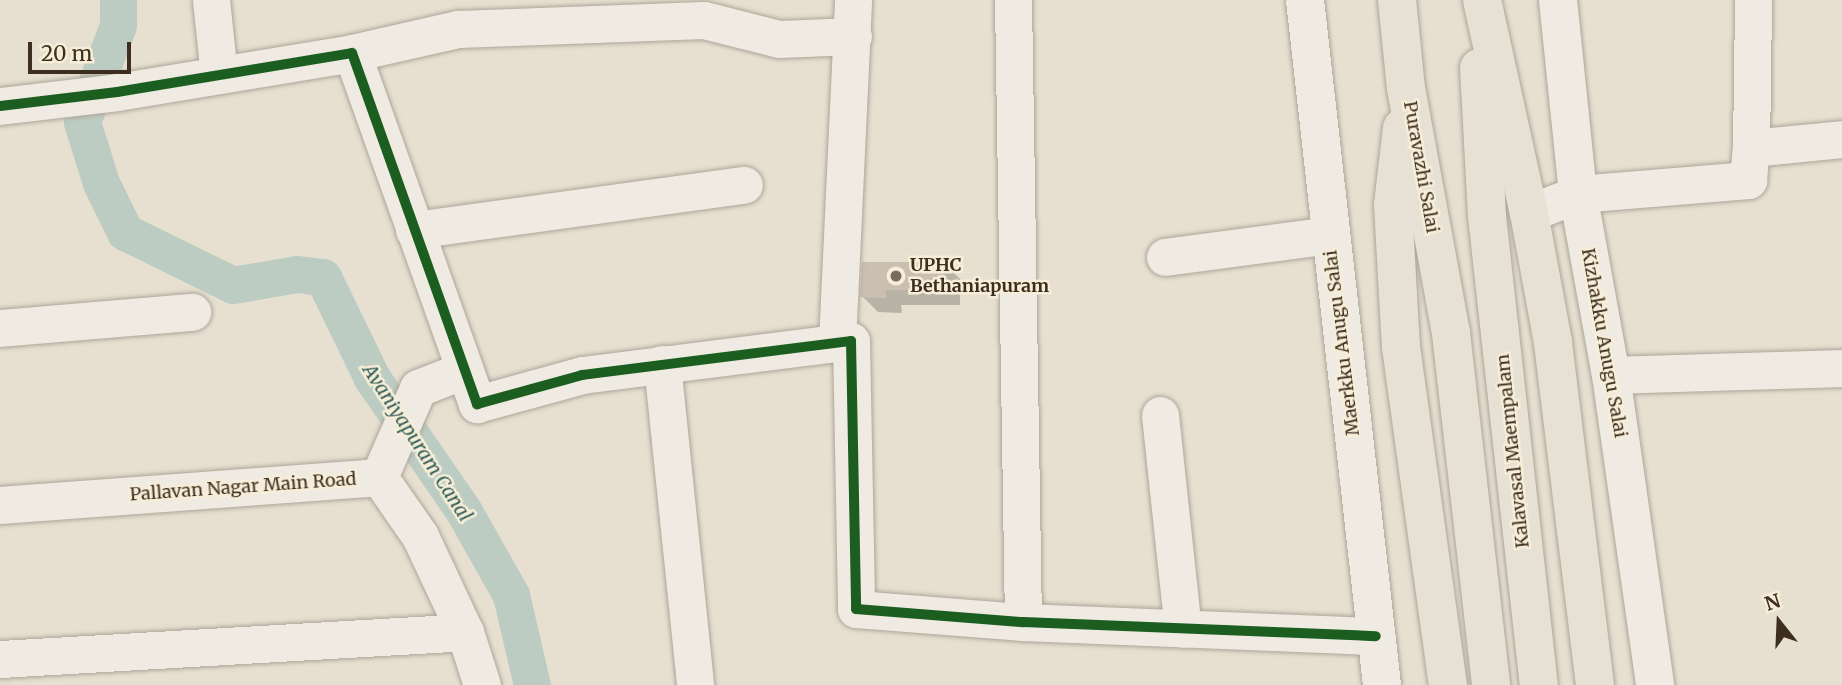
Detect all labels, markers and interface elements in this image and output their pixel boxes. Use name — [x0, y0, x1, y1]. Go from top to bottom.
scale bar — [32, 28, 135, 72]
text: 20 m — [41, 40, 92, 67]
street label: Puravazhi Salai — [1399, 99, 1443, 235]
street label: Kizhakku Anugu Salai — [1577, 247, 1631, 439]
street label: Maerkku Anugu Salai — [1320, 249, 1364, 437]
place label: UPHC Bethaniapuram — [910, 255, 1049, 298]
marker: UPHC Bethaniapuram — [888, 268, 904, 284]
street label: Kalavasal Maempalam — [1492, 353, 1534, 549]
water label: Avaniyapuram Canal — [358, 360, 476, 526]
street label: Pallavan Nagar Main Road — [129, 468, 357, 506]
north arrow — [1744, 587, 1814, 657]
text: N — [1762, 588, 1783, 616]

